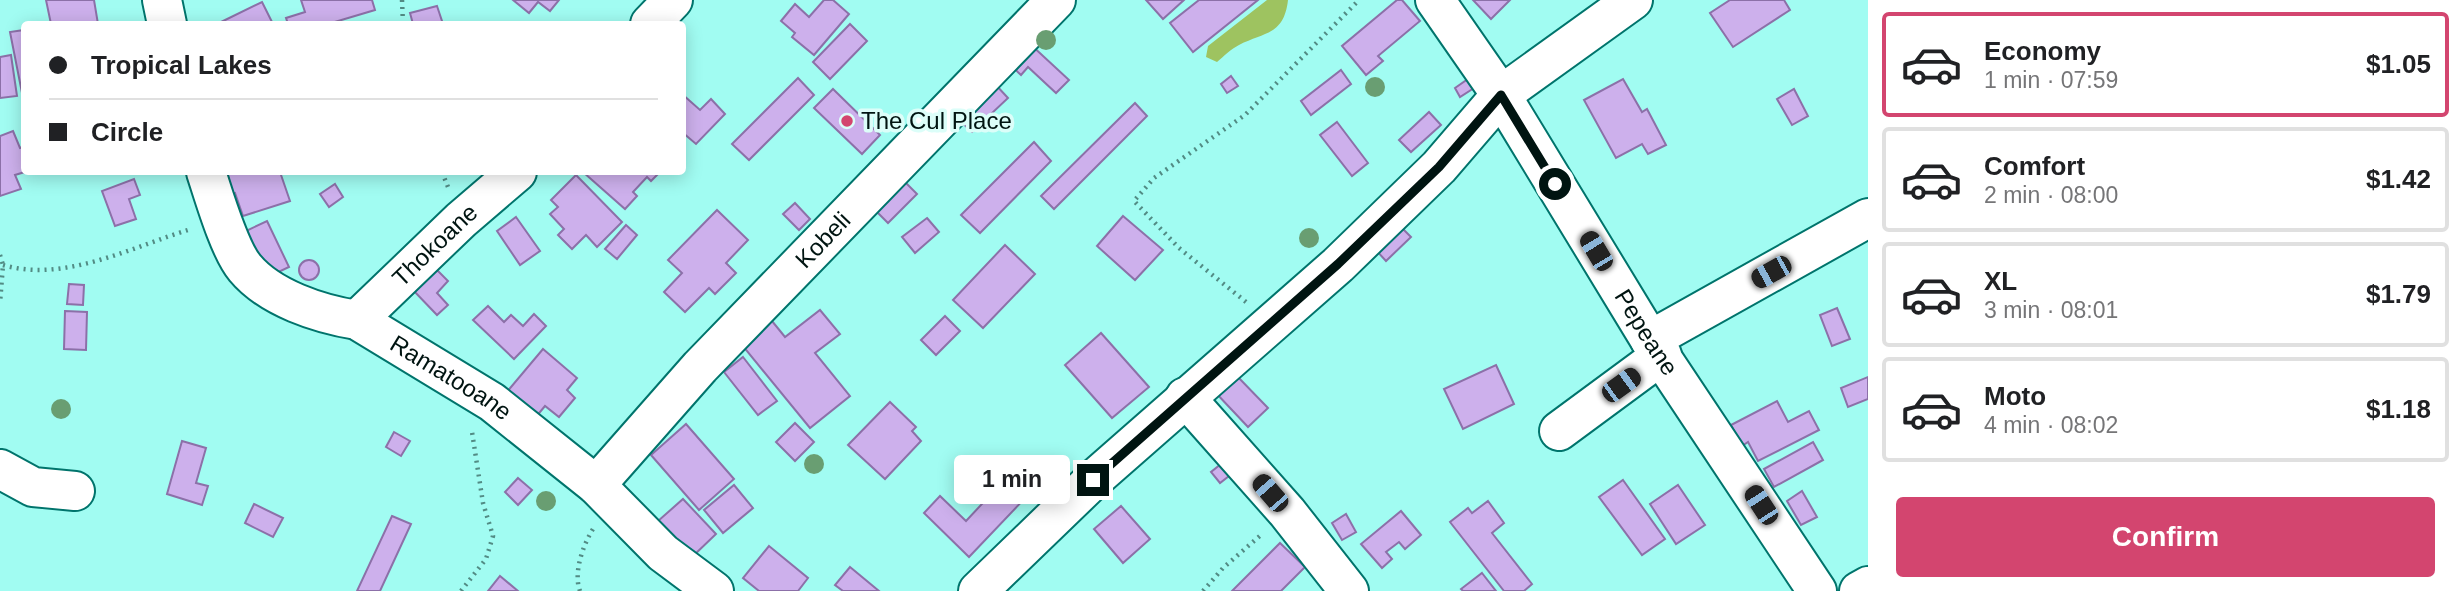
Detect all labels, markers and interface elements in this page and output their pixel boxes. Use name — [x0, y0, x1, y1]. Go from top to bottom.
icon: car — [1900, 33, 1963, 96]
text: Economy — [1984, 36, 2101, 66]
text: $1.05 — [2366, 49, 2431, 79]
text: Tropical Lakes — [91, 50, 272, 80]
text: 1 min · 07:59 — [1984, 67, 2118, 93]
place label: The Cul Place — [861, 107, 1012, 134]
marker: The Cul Place — [839, 113, 855, 129]
text: Circle — [91, 117, 163, 147]
icon: car — [1900, 148, 1963, 211]
text: Comfort — [1984, 151, 2085, 181]
text: $1.42 — [2366, 164, 2431, 194]
route start — [1539, 168, 1571, 200]
text: 2 min · 08:00 — [1984, 182, 2118, 208]
street label: Thokoane — [387, 198, 482, 292]
street label: Kobeli — [790, 206, 856, 273]
car — [1577, 228, 1616, 274]
car — [1748, 253, 1795, 291]
icon: car — [1900, 263, 1963, 326]
text: XL — [1984, 266, 2017, 296]
text: $1.79 — [2366, 279, 2431, 309]
street label: Pepeane — [1610, 284, 1684, 380]
text: 3 min · 08:01 — [1984, 297, 2118, 323]
street label: Ramatooane — [386, 329, 517, 425]
car — [1598, 364, 1645, 406]
icon: car — [1900, 378, 1963, 441]
text: Moto — [1984, 381, 2046, 411]
text: $1.18 — [2366, 394, 2431, 424]
text: 4 min · 08:02 — [1984, 412, 2118, 438]
callout: 1 min — [953, 456, 1068, 504]
route end — [1077, 464, 1109, 496]
text: 1 min — [982, 466, 1042, 492]
car — [1249, 470, 1292, 516]
car — [1741, 482, 1782, 528]
button: Confirm — [1896, 497, 2435, 577]

